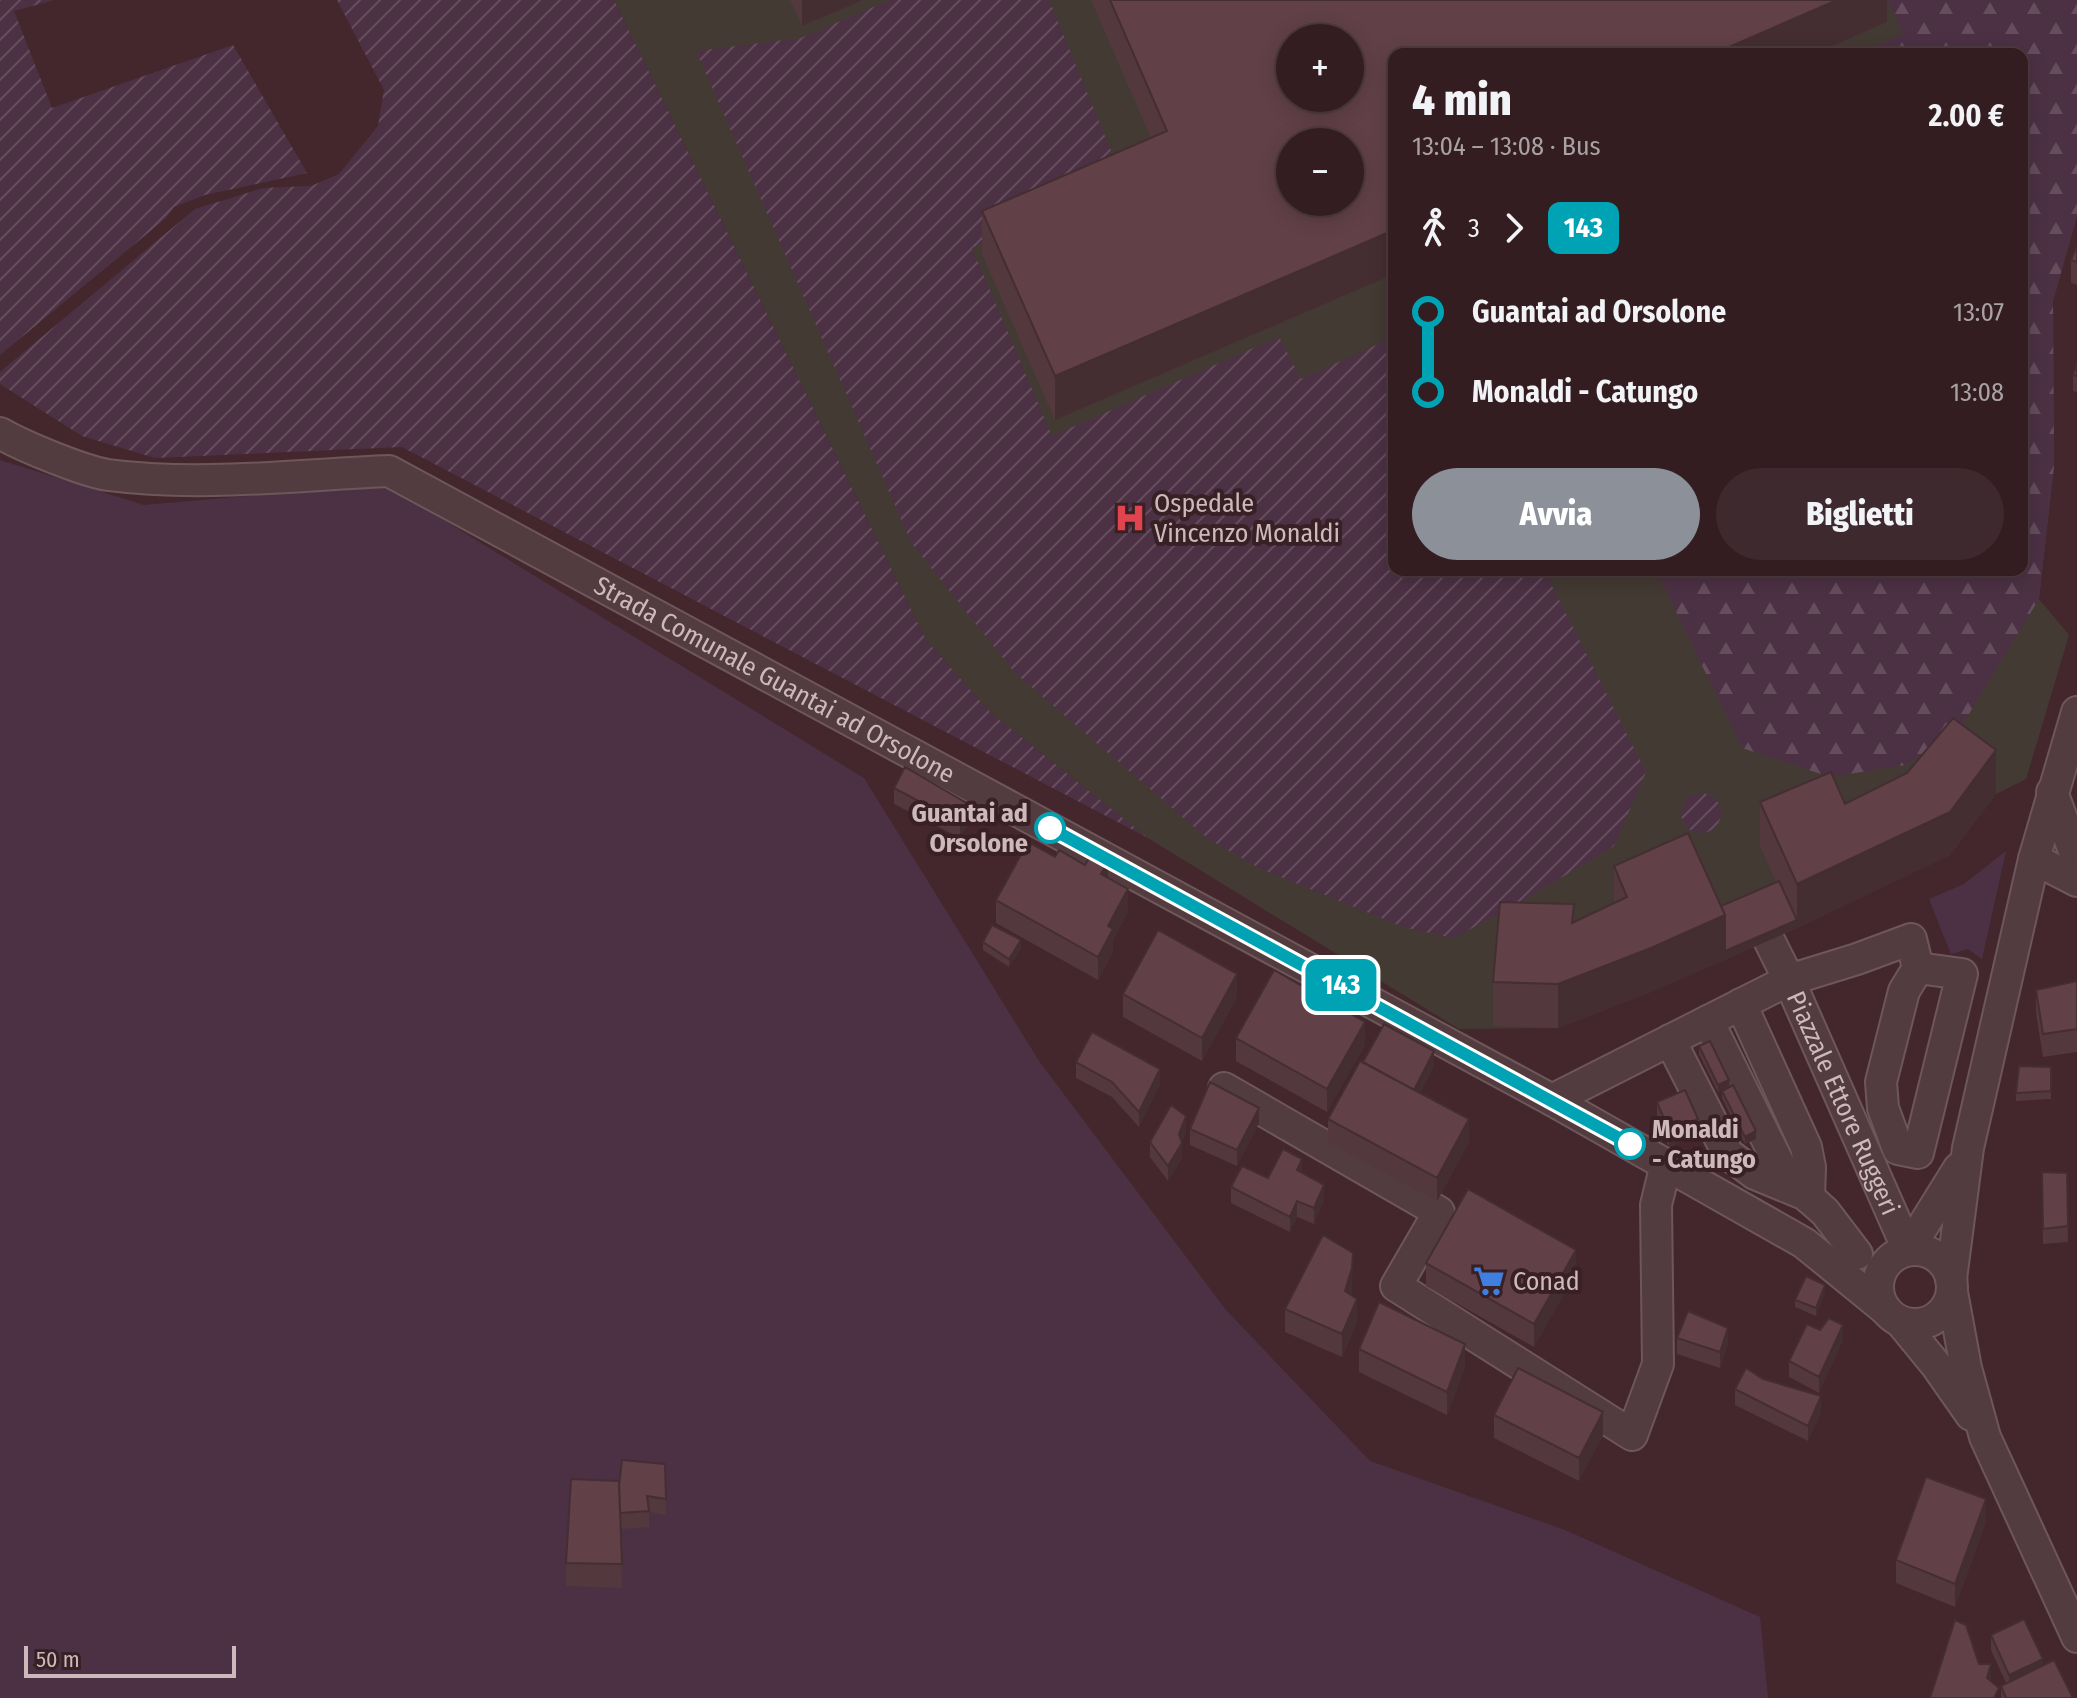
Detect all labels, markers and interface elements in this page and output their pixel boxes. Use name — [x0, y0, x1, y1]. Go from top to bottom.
map controls — [1276, 24, 1364, 216]
button: + — [1276, 24, 1364, 112]
text: 4 min — [1412, 74, 1512, 127]
text: 2.00 € — [1929, 98, 2004, 134]
button: − — [1276, 128, 1364, 216]
text: 13:04 – 13:08 · Bus — [1412, 131, 1601, 162]
icon: walk — [1412, 206, 1456, 250]
icon: forward — [1492, 206, 1536, 250]
text: 143 — [1564, 211, 1603, 244]
text: 3 — [1468, 213, 1480, 244]
text: Guantai ad Orsolone — [1472, 294, 1726, 330]
text: 13:07 — [1953, 297, 2004, 328]
text: Monaldi - Catungo — [1472, 374, 1698, 410]
text: 13:08 — [1950, 377, 2004, 408]
button: Avvia — [1412, 468, 1700, 560]
button: Biglietti — [1716, 468, 2004, 560]
place label: Ospedale Vincenzo Monaldi — [1154, 488, 1340, 549]
hospital icon: Ospedale Vincenzo Monaldi — [1113, 501, 1147, 535]
street label: Strada Comunale Guantai ad Orsolone — [589, 570, 960, 790]
place label: Guantai ad Orsolone — [912, 798, 1028, 859]
marker: Guantai ad Orsolone — [1035, 813, 1065, 843]
line badge: 143 — [1295, 959, 1387, 1011]
text: 143 — [1321, 968, 1361, 1001]
street label: Piazzale Ettore Ruggeri — [1780, 987, 1906, 1220]
place label: Monaldi - Catungo — [1652, 1114, 1756, 1175]
marker: Monaldi - Catungo — [1615, 1129, 1645, 1159]
supermarket icon: Conad — [1472, 1264, 1506, 1298]
place label: Conad — [1513, 1266, 1580, 1297]
scale bar — [24, 1642, 236, 1678]
text: 50 m — [36, 1646, 80, 1673]

